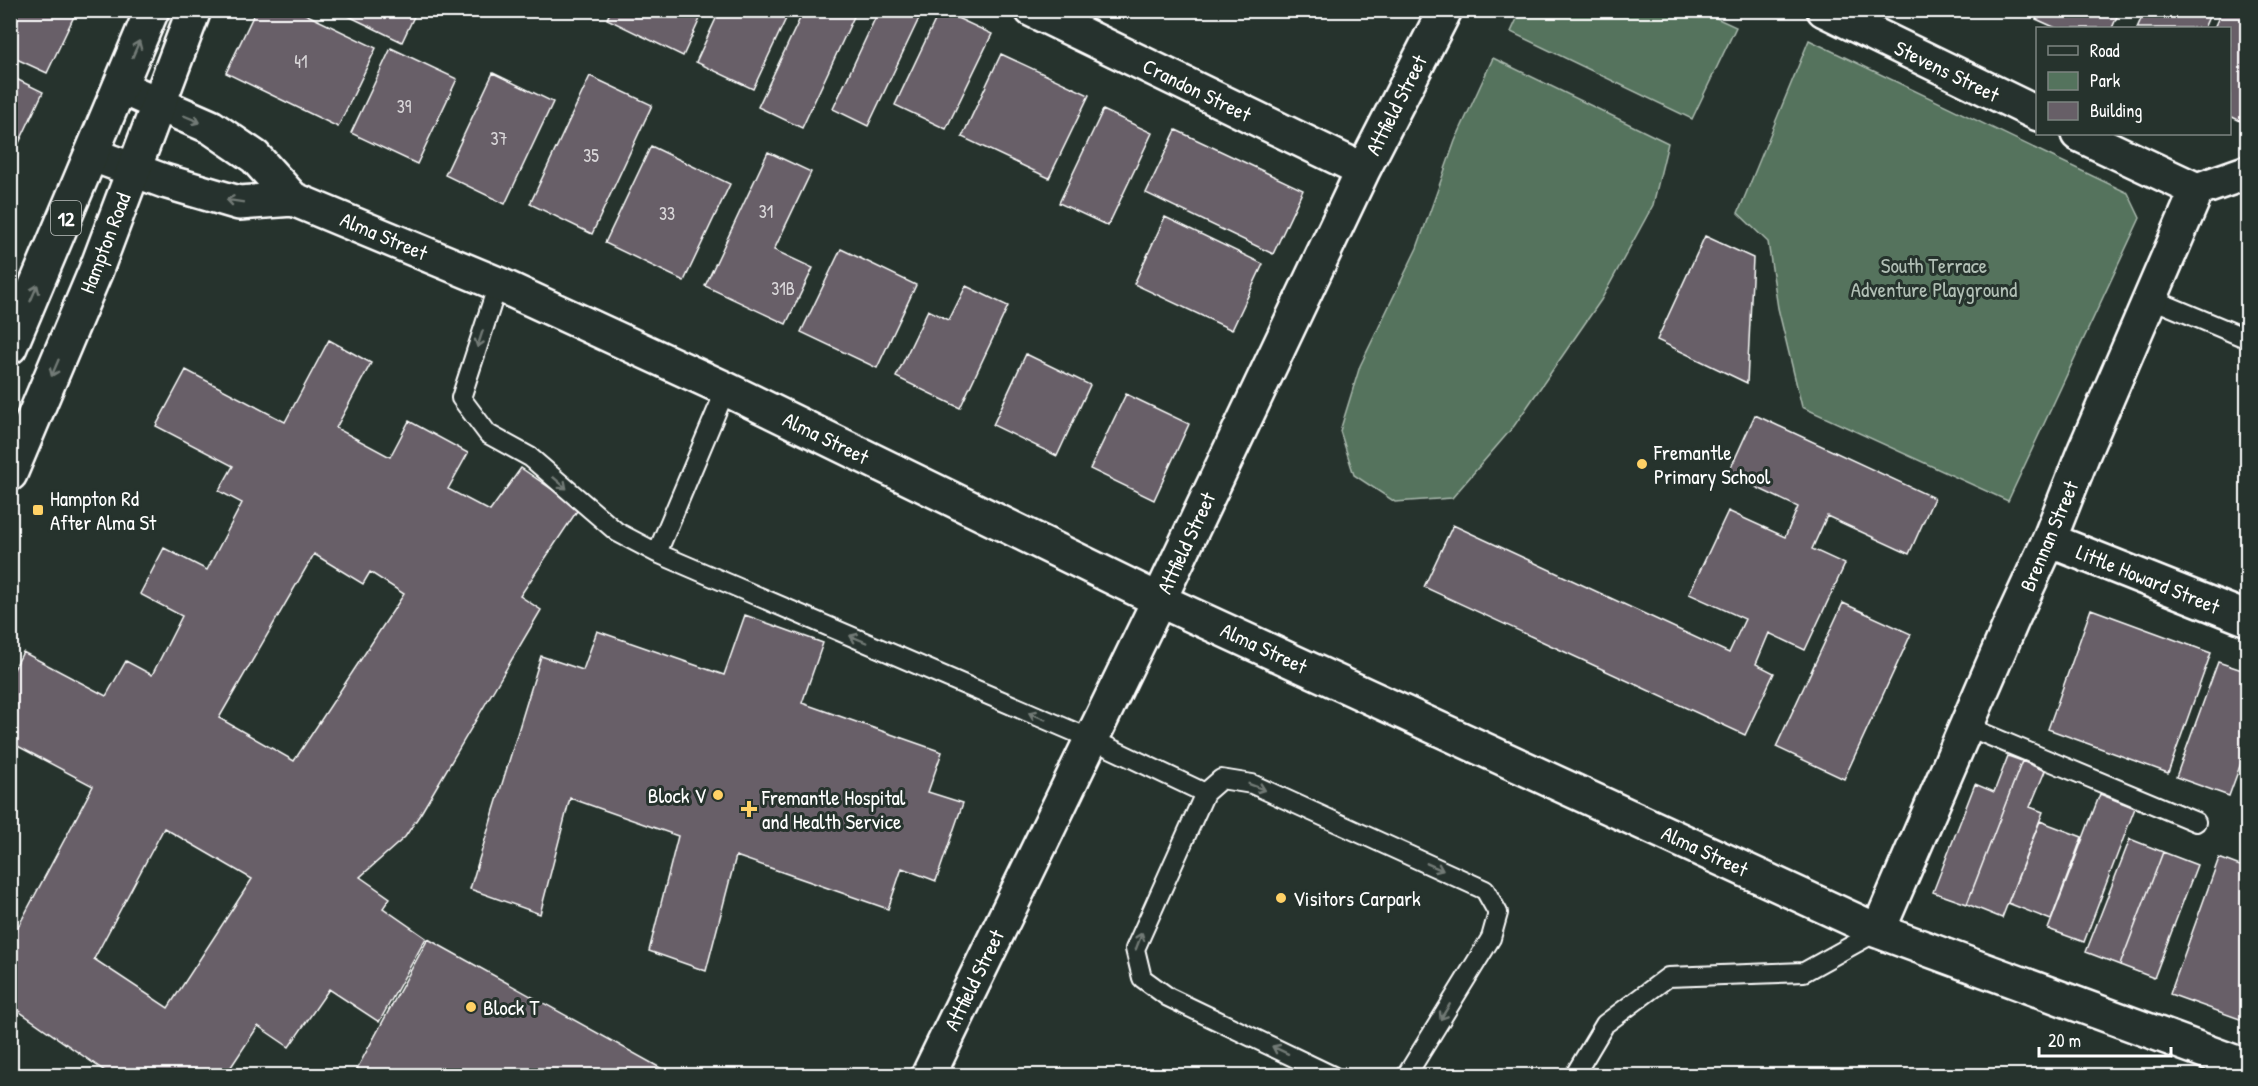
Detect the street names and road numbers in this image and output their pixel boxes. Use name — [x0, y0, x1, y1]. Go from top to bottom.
street label: Stevens Street — [1890, 33, 2005, 109]
street label: Attfield Street — [1358, 49, 1434, 160]
street label: Crandon Street — [1138, 51, 1257, 129]
street label: Hampton Road — [73, 188, 137, 298]
road number: 12 — [51, 201, 81, 235]
street label: Alma Street — [336, 205, 433, 268]
street label: Alma Street — [778, 405, 874, 472]
street label: Brennan Street — [2013, 476, 2086, 596]
street label: Attfield Street — [1150, 487, 1222, 599]
street label: Little Howard Street — [2072, 537, 2225, 621]
street label: Alma Street — [1216, 615, 1313, 681]
street label: Alma Street — [1657, 818, 1754, 884]
street label: Attfield Street — [937, 924, 1011, 1035]

